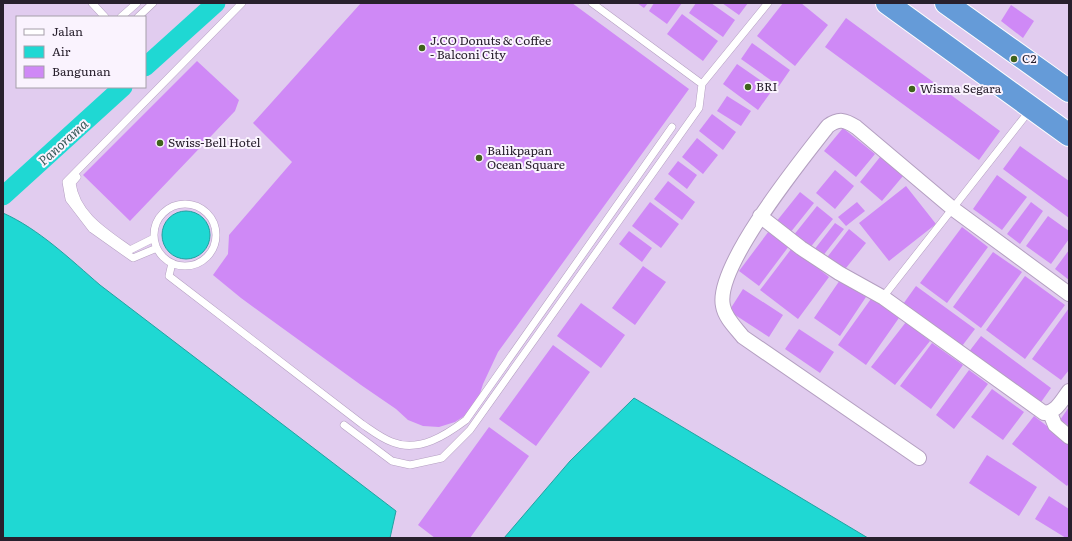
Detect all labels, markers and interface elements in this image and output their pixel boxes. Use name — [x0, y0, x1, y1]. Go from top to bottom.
legend — [16, 16, 146, 88]
text: Jalan — [52, 22, 83, 40]
place label: J.CO Donuts & Coffee - Balconi City — [430, 31, 551, 63]
text: Air — [52, 42, 71, 60]
marker: J.CO Donuts & Coffee - Balconi City — [417, 43, 427, 53]
place label: C2 — [1022, 49, 1036, 67]
marker: C2 — [1009, 54, 1019, 64]
text: Bangunan — [52, 62, 111, 80]
place label: BRI — [756, 77, 778, 95]
place label: Wisma Segara — [920, 79, 1002, 97]
marker: BRI — [743, 82, 753, 92]
marker: Wisma Segara — [907, 84, 917, 94]
water label: Panorama — [34, 114, 92, 169]
place label: Swiss-Bell Hotel — [168, 133, 261, 151]
marker: Swiss-Bell Hotel — [155, 138, 165, 148]
place label: Balikpapan Ocean Square — [487, 141, 565, 173]
marker: Balikpapan Ocean Square — [474, 153, 484, 163]

